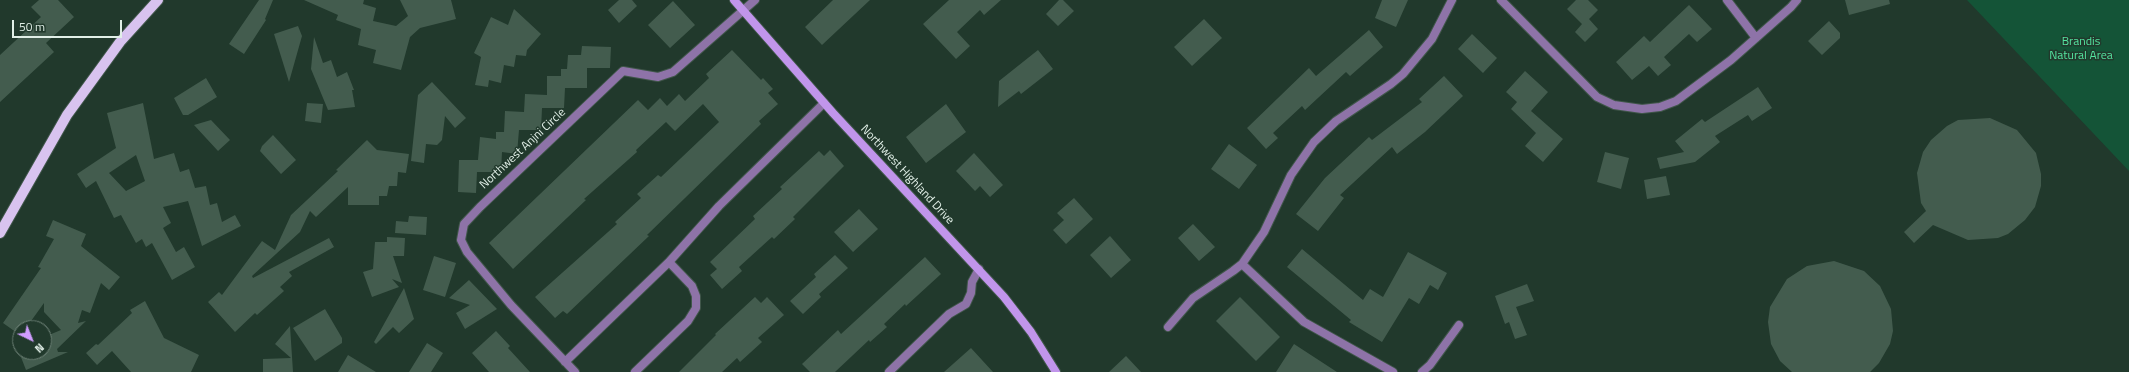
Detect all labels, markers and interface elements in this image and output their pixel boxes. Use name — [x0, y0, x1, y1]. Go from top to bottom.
scale bar — [14, 12, 124, 38]
text: 50 m — [19, 17, 45, 36]
park label: Brandis Natural Area — [2049, 35, 2113, 63]
street label: Northwest Anjni Circle — [477, 106, 569, 192]
street label: Northwest Highland Drive — [857, 122, 957, 228]
north arrow — [12, 320, 52, 360]
text: N — [31, 340, 48, 356]

